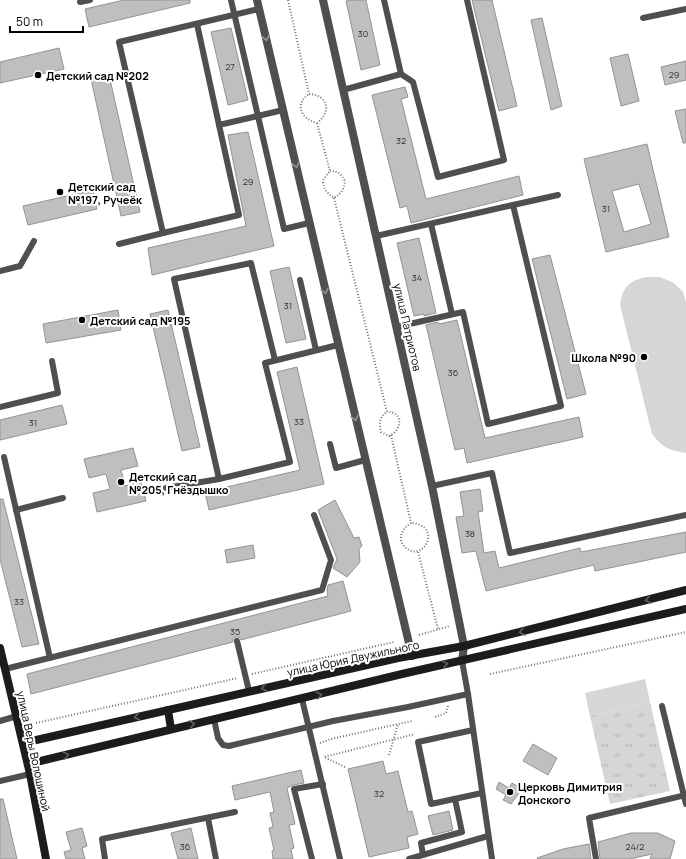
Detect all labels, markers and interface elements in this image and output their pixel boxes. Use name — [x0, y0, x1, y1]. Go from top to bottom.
scale bar — [10, 8, 83, 34]
text: 50 m — [16, 13, 43, 30]
house number: 30 — [358, 27, 368, 40]
one-way arrow — [262, 35, 270, 41]
house number: 27 — [225, 60, 235, 73]
place label: Детский сад №202 — [46, 68, 149, 83]
house number: 29 — [669, 68, 679, 81]
marker: Детский сад №202 — [33, 70, 43, 80]
house number: 32 — [396, 134, 406, 147]
one-way arrow — [291, 161, 299, 168]
house number: 29 — [243, 175, 253, 188]
place label: Детский сад №197, Ручеёк — [68, 179, 143, 207]
marker: Детский сад №197, Ручеёк — [55, 187, 65, 197]
house number: 31 — [602, 202, 610, 215]
house number: 34 — [412, 271, 422, 284]
street label: улица Патриотов — [391, 282, 425, 372]
one-way arrow — [321, 288, 329, 294]
house number: 31 — [284, 299, 292, 312]
place label: Детский сад №195 — [90, 313, 191, 328]
marker: Детский сад №195 — [77, 315, 87, 325]
place label: Школа №90 — [571, 350, 636, 365]
marker: Школа №90 — [639, 352, 649, 362]
house number: 36 — [448, 366, 459, 379]
one-way arrow — [351, 414, 359, 421]
house number: 33 — [294, 415, 304, 428]
house number: 31 — [29, 416, 37, 429]
place label: Детский сад №205, Гнёздышко — [129, 469, 229, 497]
marker: Детский сад №205, Гнёздышко — [116, 477, 126, 487]
house number: 38 — [465, 527, 475, 540]
house number: 33 — [14, 595, 24, 608]
one-way arrow — [645, 595, 652, 604]
house number: 35 — [230, 625, 240, 638]
one-way arrow — [519, 627, 525, 635]
street label: улица Юрия Двужильного — [286, 637, 421, 679]
one-way arrow — [442, 661, 448, 669]
one-way arrow — [261, 683, 267, 691]
street label: улица Веры Волошиной — [14, 690, 54, 812]
one-way arrow — [315, 691, 322, 700]
one-way arrow — [134, 712, 141, 720]
one-way arrow — [189, 721, 195, 729]
one-way arrow — [62, 751, 69, 760]
place label: Церковь Димитрия Донского — [518, 779, 622, 807]
house number: 32 — [374, 787, 384, 800]
marker: Церковь Димитрия Донского — [505, 787, 515, 797]
house number: 36 — [180, 840, 191, 853]
house number: 24/2 — [626, 840, 644, 853]

